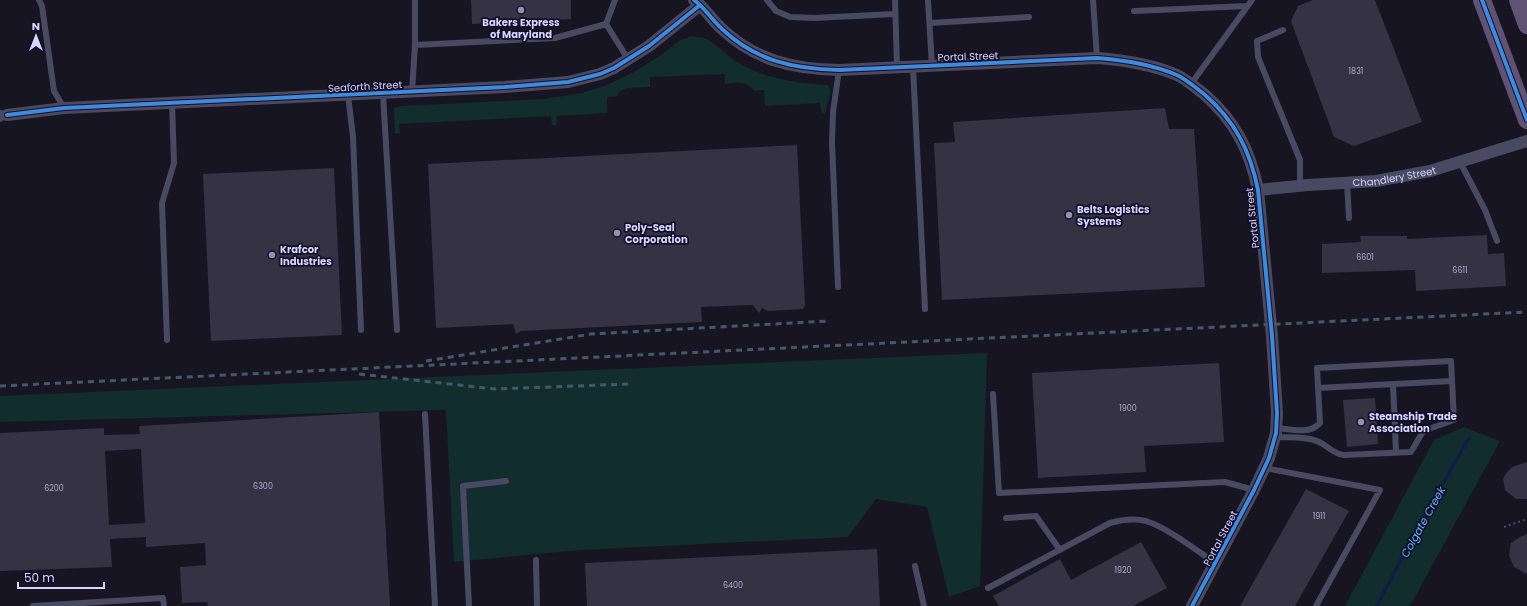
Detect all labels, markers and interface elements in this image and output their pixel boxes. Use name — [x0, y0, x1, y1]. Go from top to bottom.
marker: Bakers Express of Maryland — [516, 5, 526, 15]
place label: Bakers Express of Maryland — [482, 15, 560, 42]
north arrow — [16, 16, 56, 56]
text: N — [32, 18, 40, 34]
street label: Portal Street — [937, 48, 999, 65]
house number: 1831 — [1349, 66, 1363, 77]
street label: Seaforth Street — [328, 77, 403, 96]
street label: Chandlery Street — [1352, 163, 1438, 190]
street label: Portal Street — [1242, 187, 1263, 249]
place label: Belts Logistics Systems — [1077, 202, 1150, 229]
marker: Belts Logistics Systems — [1064, 210, 1074, 220]
place label: Poly-Seal Corporation — [625, 220, 688, 247]
marker: Poly-Seal Corporation — [612, 228, 622, 238]
place label: Krafcor Industries — [280, 242, 332, 269]
marker: Krafcor Industries — [267, 250, 277, 260]
house number: 6601 — [1356, 252, 1374, 263]
house number: 6611 — [1452, 265, 1468, 276]
house number: 1900 — [1119, 403, 1137, 414]
place label: Steamship Trade Association — [1369, 409, 1457, 436]
marker: Steamship Trade Association — [1356, 417, 1366, 427]
house number: 6300 — [253, 481, 273, 492]
water label: Colgate Creek — [1397, 482, 1450, 560]
house number: 6200 — [44, 483, 64, 494]
street label: Portal Street — [1200, 508, 1241, 569]
house number: 1911 — [1313, 511, 1325, 522]
scale bar — [18, 564, 104, 590]
house number: 1920 — [1114, 565, 1132, 576]
text: 50 m — [24, 569, 55, 586]
house number: 6400 — [723, 580, 743, 591]

